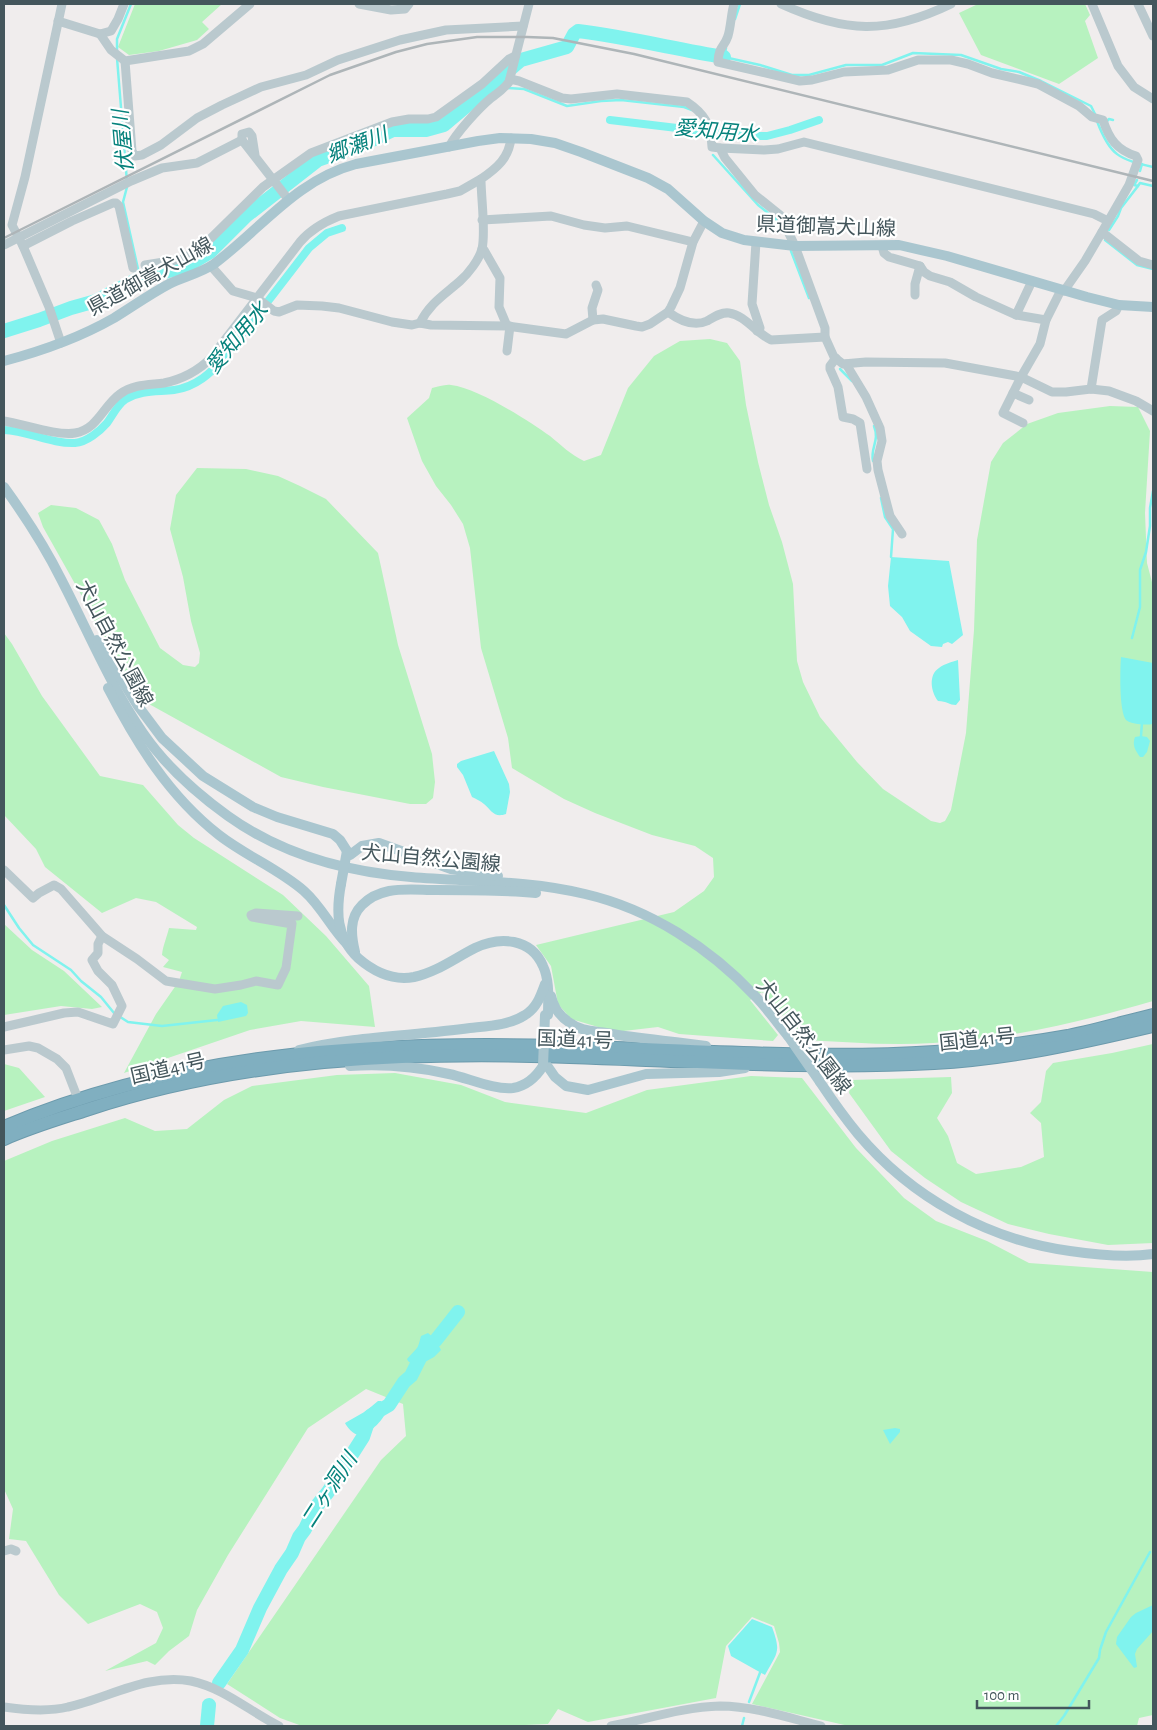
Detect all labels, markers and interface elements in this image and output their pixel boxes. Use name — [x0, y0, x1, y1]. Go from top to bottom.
water label: 伏屋川 — [109, 107, 137, 173]
water label: 愛知用水 — [673, 116, 761, 146]
water label: 郷瀬川 — [324, 123, 392, 167]
street label: 県道御嵩犬山線 — [756, 213, 896, 239]
street label: 県道御嵩犬山線 — [83, 232, 217, 320]
water label: 愛知用水 — [202, 297, 274, 377]
street label: 犬山自然公園線 — [72, 576, 158, 710]
street label: 犬山自然公園線 — [360, 841, 502, 875]
street label: 犬山自然公園線 — [752, 974, 856, 1098]
street label: 国道41号 — [938, 1025, 1016, 1054]
street label: 国道41号 — [536, 1028, 614, 1051]
street label: 国道41号 — [128, 1050, 208, 1087]
water label: 二ヶ洞川 — [297, 1447, 362, 1531]
scale bar — [977, 1678, 1090, 1710]
text: 100 m — [984, 1688, 1019, 1703]

